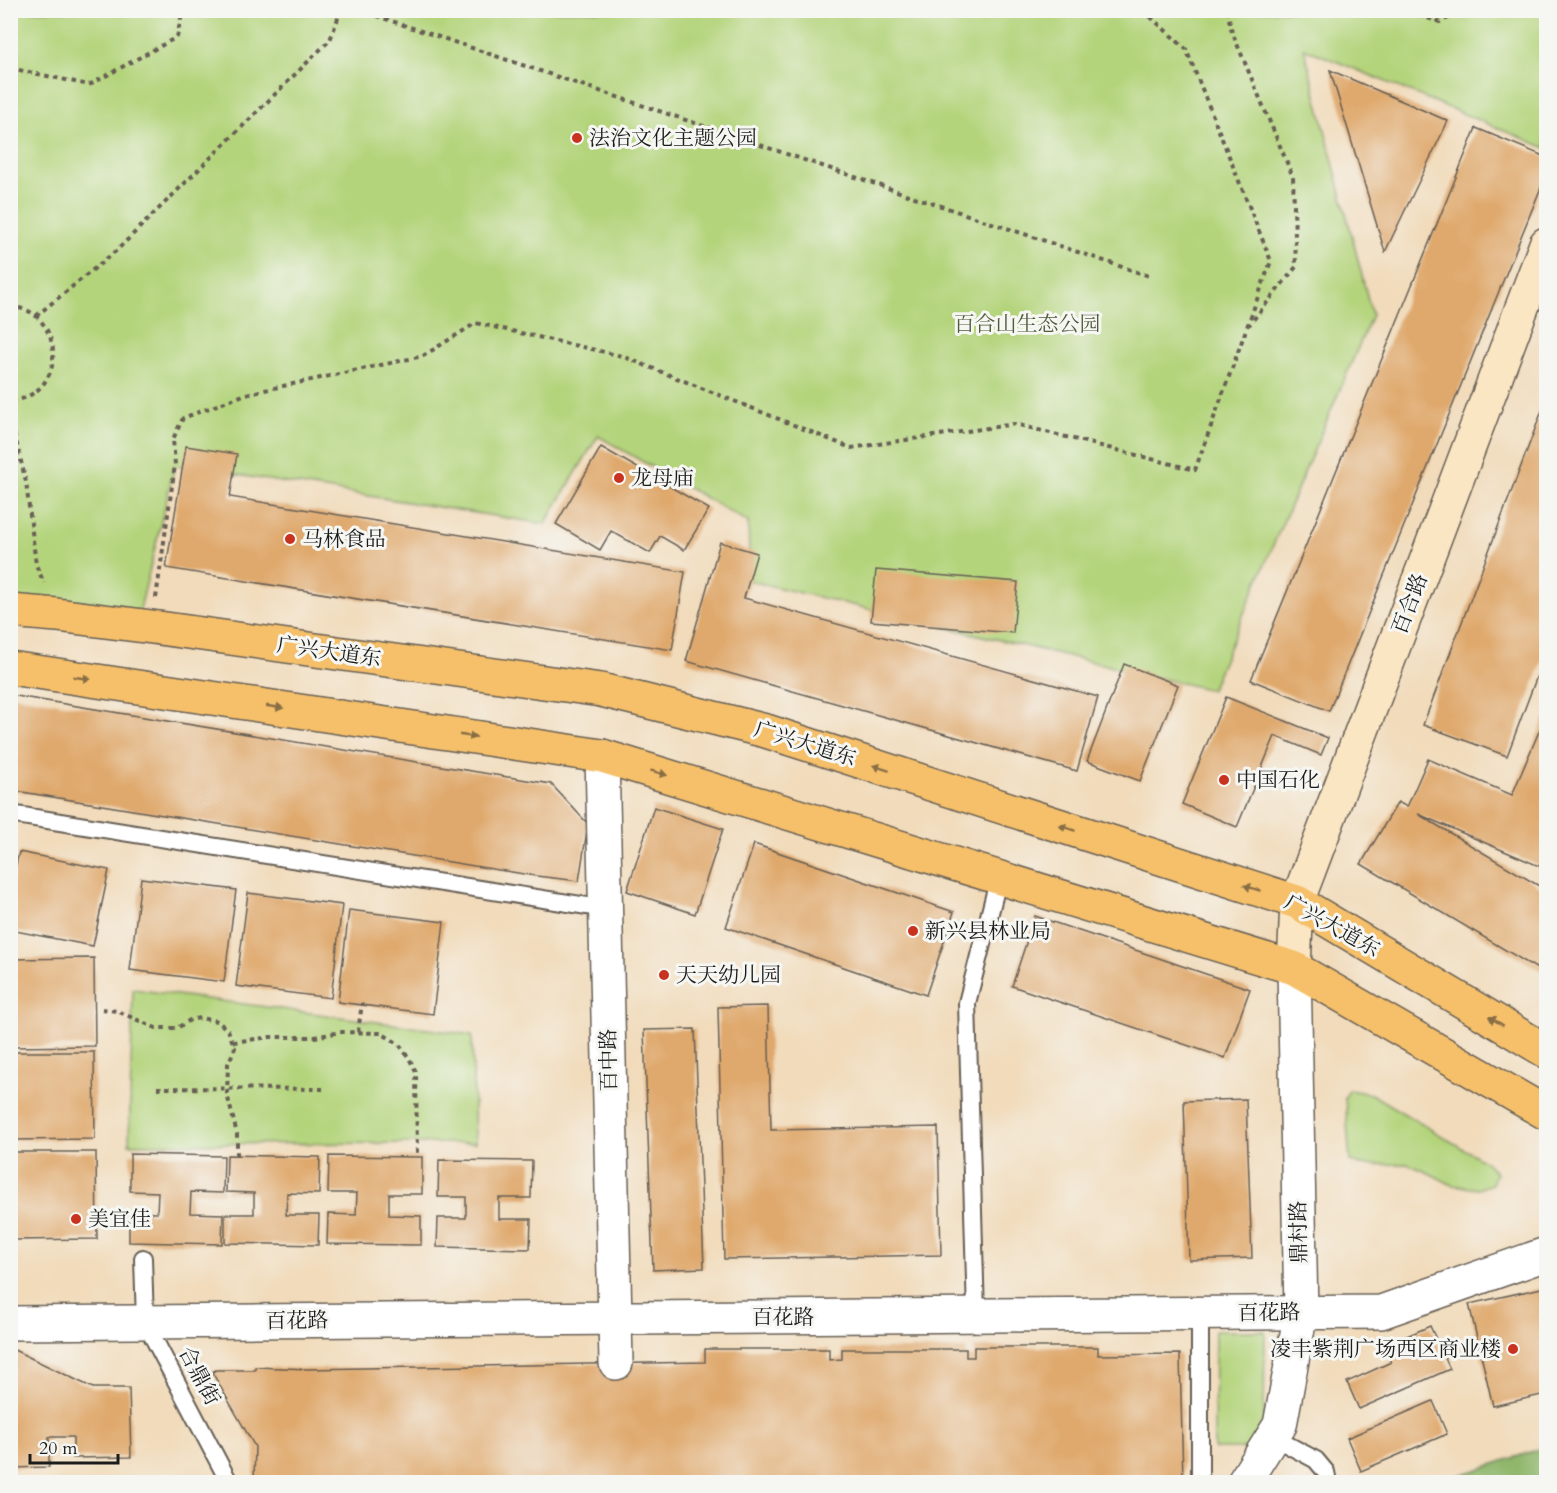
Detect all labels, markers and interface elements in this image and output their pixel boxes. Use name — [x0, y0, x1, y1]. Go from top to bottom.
place label: 法治文化主题公园 — [589, 124, 757, 153]
marker: 法治文化主题公园 — [570, 131, 584, 145]
park label: 百合山生态公园 — [954, 310, 1101, 339]
place label: 龙母庙 — [631, 464, 694, 493]
marker: 龙母庙 — [612, 471, 626, 485]
place label: 马林食品 — [302, 525, 386, 554]
marker: 马林食品 — [283, 532, 297, 546]
street label: 百合路 — [1385, 569, 1435, 639]
street label: 广兴大道东 — [275, 630, 383, 674]
one-way arrow — [73, 674, 92, 683]
one-way arrow — [266, 703, 285, 712]
street label: 广兴大道东 — [751, 715, 859, 773]
one-way arrow — [459, 731, 478, 740]
one-way arrow — [872, 763, 890, 772]
place label: 中国石化 — [1236, 766, 1320, 795]
one-way arrow — [650, 769, 668, 778]
marker: 中国石化 — [1217, 773, 1231, 787]
one-way arrow — [1058, 823, 1076, 832]
one-way arrow — [1243, 882, 1261, 892]
street label: 广兴大道东 — [1279, 888, 1385, 964]
place label: 新兴县林业局 — [925, 917, 1051, 946]
marker: 新兴县林业局 — [906, 924, 920, 938]
place label: 天天幼儿园 — [676, 961, 781, 990]
marker: 天天幼儿园 — [657, 968, 671, 982]
one-way arrow — [1488, 1016, 1504, 1027]
street label: 百中路 — [594, 1028, 624, 1092]
street label: 鼎村路 — [1284, 1200, 1314, 1264]
place label: 美宜佳 — [88, 1205, 151, 1234]
marker: 美宜佳 — [69, 1212, 83, 1226]
street label: 百花路 — [1237, 1298, 1301, 1328]
street label: 百花路 — [752, 1303, 815, 1332]
street label: 百花路 — [265, 1306, 329, 1336]
place label: 凌丰紫荆广场西区商业楼 — [1270, 1335, 1501, 1364]
street label: 合鼎街 — [171, 1341, 227, 1411]
marker: 凌丰紫荆广场西区商业楼 — [1506, 1342, 1520, 1356]
scale bar — [30, 1427, 118, 1465]
text: 20 m — [39, 1436, 78, 1461]

